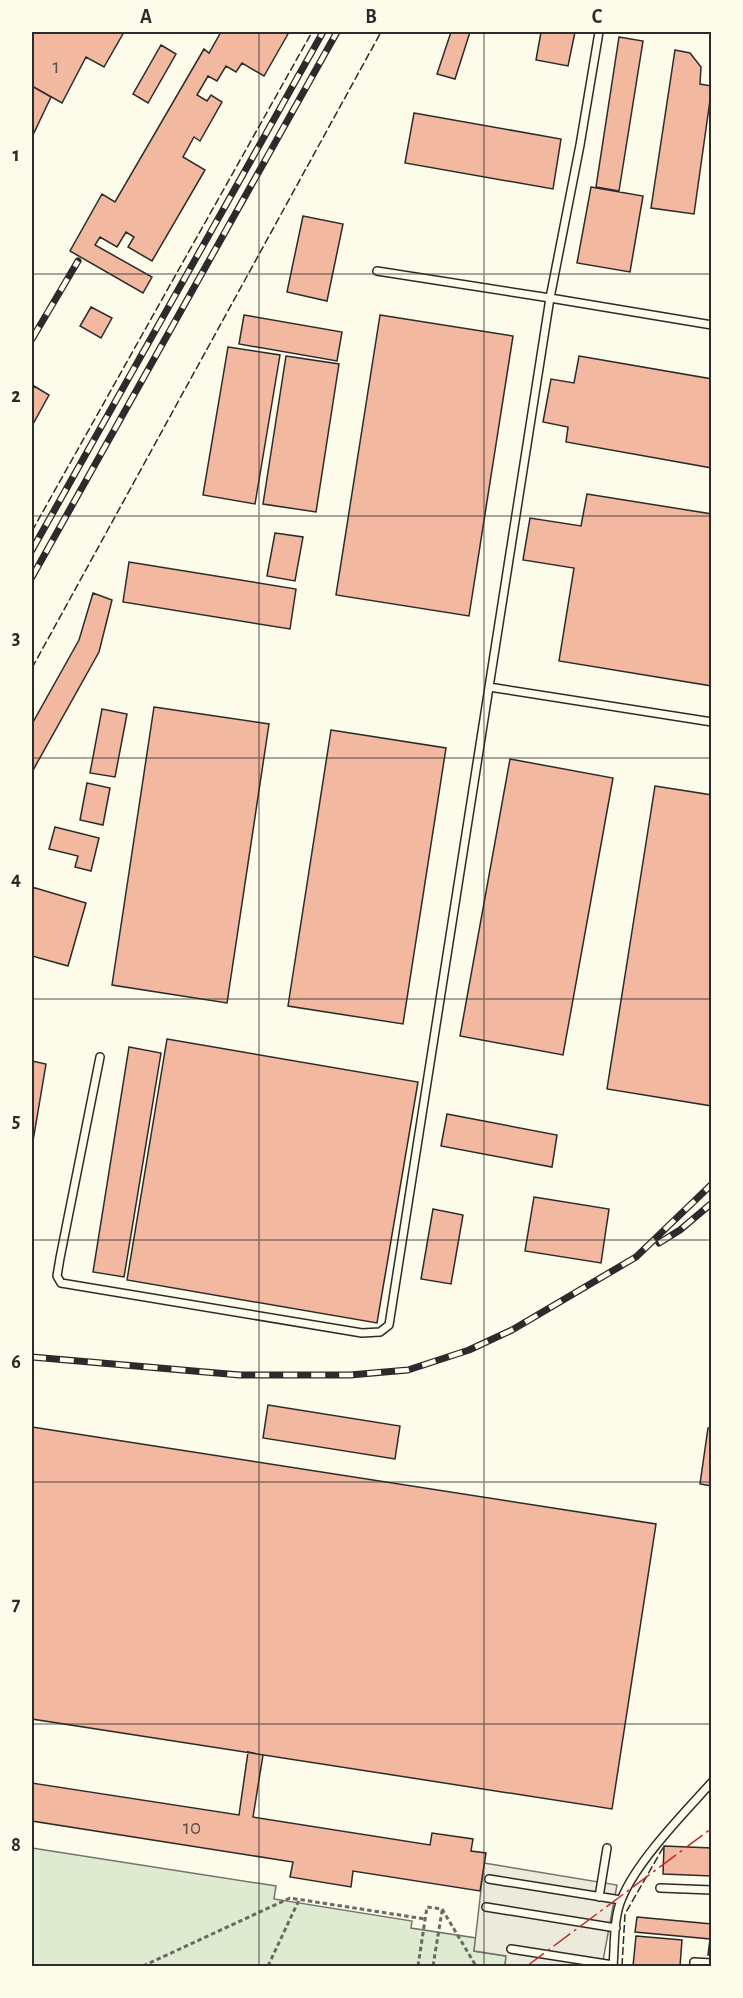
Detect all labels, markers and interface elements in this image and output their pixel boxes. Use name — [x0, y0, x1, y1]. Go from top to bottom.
text: A — [140, 7, 152, 27]
text: B — [365, 7, 377, 27]
text: C — [592, 7, 603, 27]
house number: 1 — [52, 56, 60, 77]
text: 1 — [12, 145, 20, 165]
text: 2 — [11, 386, 21, 406]
text: 3 — [12, 628, 20, 648]
text: 4 — [11, 869, 21, 889]
text: 5 — [12, 1111, 20, 1131]
text: 6 — [11, 1352, 21, 1372]
text: 7 — [12, 1594, 21, 1614]
house number: 10 — [183, 1817, 201, 1838]
text: 8 — [11, 1835, 21, 1855]

